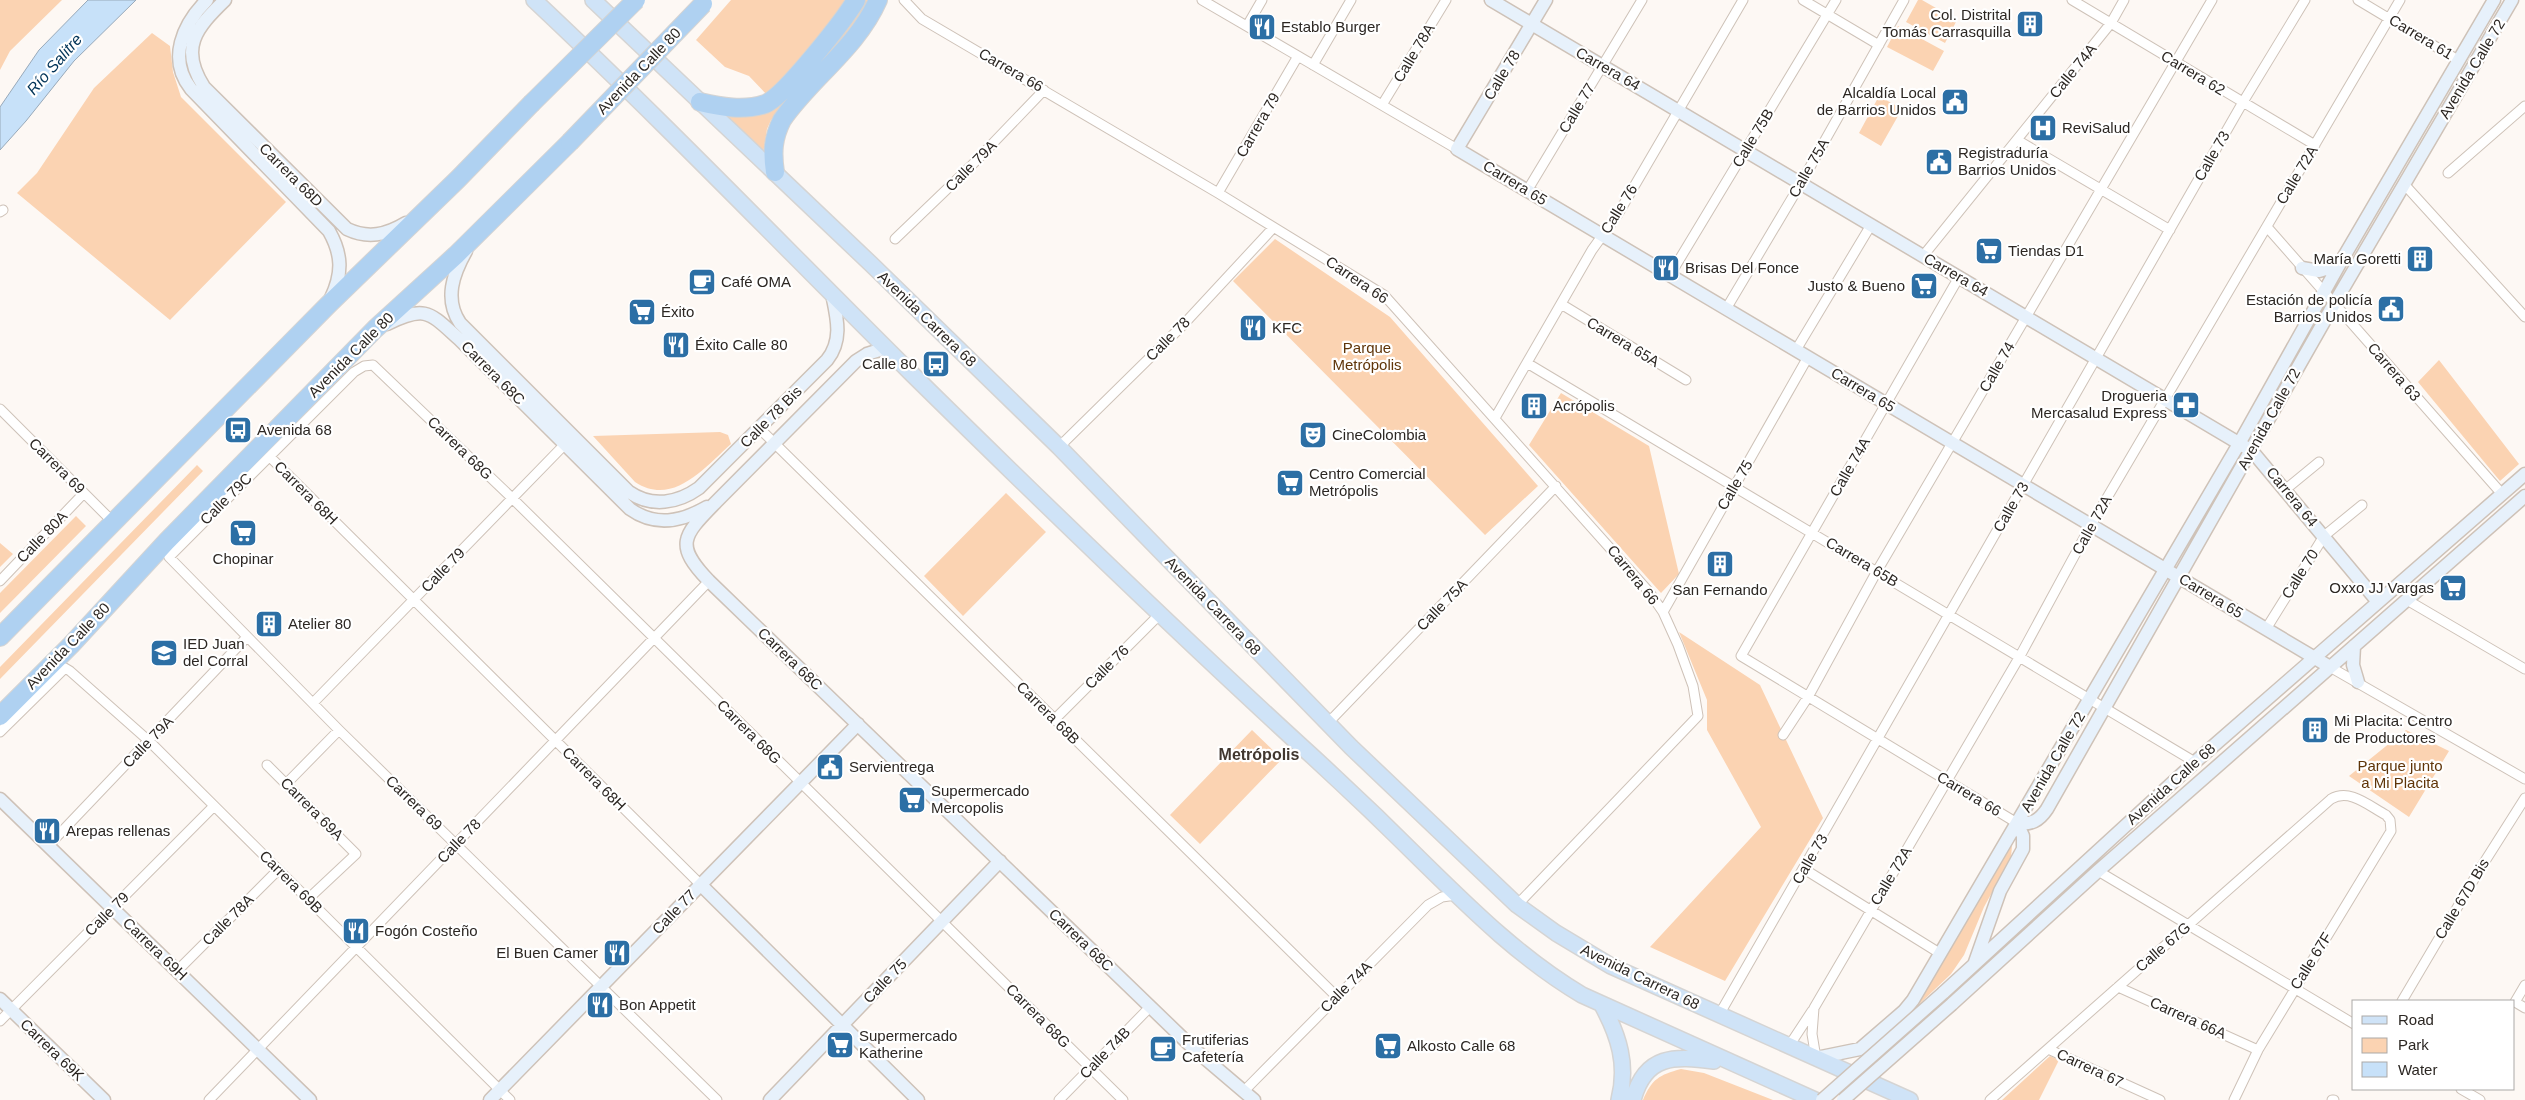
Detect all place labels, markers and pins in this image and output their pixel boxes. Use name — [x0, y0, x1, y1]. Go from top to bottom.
place label: Col. Distrital Tomás Carrasquilla — [1883, 6, 2012, 40]
building icon: Col. Distrital Tomás Carrasquilla — [2015, 9, 2045, 39]
restaurant icon: Establo Burger — [1247, 12, 1277, 42]
place label: Establo Burger — [1281, 18, 1380, 35]
place label: Alcaldía Local de Barrios Unidos — [1817, 84, 1936, 118]
public building icon: Alcaldía Local de Barrios Unidos — [1940, 87, 1970, 117]
hospital icon: ReviSalud — [2028, 113, 2058, 143]
place label: ReviSalud — [2062, 119, 2130, 136]
place label: Registraduría Barrios Unidos — [1958, 144, 2056, 178]
public building icon: Registraduría Barrios Unidos — [1924, 147, 1954, 177]
supermarket icon: Tiendas D1 — [1974, 236, 2004, 266]
place label: Tiendas D1 — [2008, 242, 2084, 259]
building icon: María Goretti — [2405, 244, 2435, 274]
place label: María Goretti — [2313, 250, 2401, 267]
restaurant icon: Brisas Del Fonce — [1651, 253, 1681, 283]
place label: Brisas Del Fonce — [1685, 259, 1799, 276]
cafe icon: Café OMA — [687, 267, 717, 297]
supermarket icon: Justo & Bueno — [1909, 271, 1939, 301]
place label: Café OMA — [721, 273, 791, 290]
place label: Justo & Bueno — [1807, 277, 1905, 294]
place label: Estación de policía Barrios Unidos — [2246, 291, 2373, 325]
public building icon: Estación de policía Barrios Unidos — [2376, 294, 2406, 324]
supermarket icon: Éxito — [627, 297, 657, 327]
place label: Éxito — [661, 303, 694, 320]
restaurant icon: KFC — [1238, 313, 1268, 343]
place label: KFC — [1272, 319, 1302, 336]
restaurant icon: Éxito Calle 80 — [661, 330, 691, 360]
place label: Éxito Calle 80 — [695, 336, 788, 353]
bus stop icon: Calle 80 — [921, 349, 951, 379]
place label: Calle 80 — [862, 355, 917, 372]
place label: Drogueria Mercasalud Express — [2031, 387, 2168, 421]
pharmacy icon: Drogueria Mercasalud Express — [2171, 390, 2201, 420]
building icon: Acrópolis — [1519, 391, 1549, 421]
place label: Acrópolis — [1553, 397, 1615, 414]
bus stop icon: Avenida 68 — [223, 415, 253, 445]
theatre icon: CineColombia — [1298, 420, 1328, 450]
place label: Avenida 68 — [257, 421, 332, 438]
place label: CineColombia — [1332, 426, 1427, 443]
place label: Centro Comercial Metrópolis — [1309, 465, 1426, 499]
supermarket icon: Centro Comercial Metrópolis — [1275, 468, 1305, 498]
supermarket icon: Chopinar — [228, 518, 258, 548]
building icon: San Fernando — [1705, 549, 1735, 579]
place label: Chopinar — [213, 550, 273, 567]
supermarket icon: Oxxo JJ Vargas — [2438, 573, 2468, 603]
place label: Oxxo JJ Vargas — [2329, 579, 2434, 596]
place label: San Fernando — [1672, 581, 1768, 598]
building icon: Atelier 80 — [254, 609, 284, 639]
place label: Atelier 80 — [288, 615, 351, 632]
place label: IED Juan del Corral — [183, 635, 248, 669]
school or university icon: IED Juan del Corral — [149, 638, 179, 668]
place label: Mi Placita: Centro de Productores — [2334, 712, 2452, 746]
building icon: Mi Placita: Centro de Productores — [2300, 715, 2330, 745]
public building icon: Servientrega — [815, 752, 845, 782]
place label: Servientrega — [849, 758, 935, 775]
place label: Supermercado Mercopolis — [931, 782, 1029, 816]
supermarket icon: Supermercado Mercopolis — [897, 785, 927, 815]
restaurant icon: Arepas rellenas — [32, 816, 62, 846]
place label: Arepas rellenas — [66, 822, 170, 839]
restaurant icon: Fogón Costeño — [341, 916, 371, 946]
place label: Fogón Costeño — [375, 922, 478, 939]
restaurant icon: El Buen Camer — [602, 938, 632, 968]
place label: El Buen Camer — [496, 944, 598, 961]
restaurant icon: Bon Appetit — [585, 990, 615, 1020]
place label: Bon Appetit — [619, 996, 697, 1013]
place label: Supermercado Katherine — [859, 1027, 957, 1061]
supermarket icon: Supermercado Katherine — [825, 1030, 855, 1060]
place label: Frutiferias Cafetería — [1182, 1031, 1249, 1065]
supermarket icon: Alkosto Calle 68 — [1373, 1031, 1403, 1061]
cafe icon: Frutiferias Cafetería — [1148, 1034, 1178, 1064]
place label: Alkosto Calle 68 — [1407, 1037, 1515, 1054]

